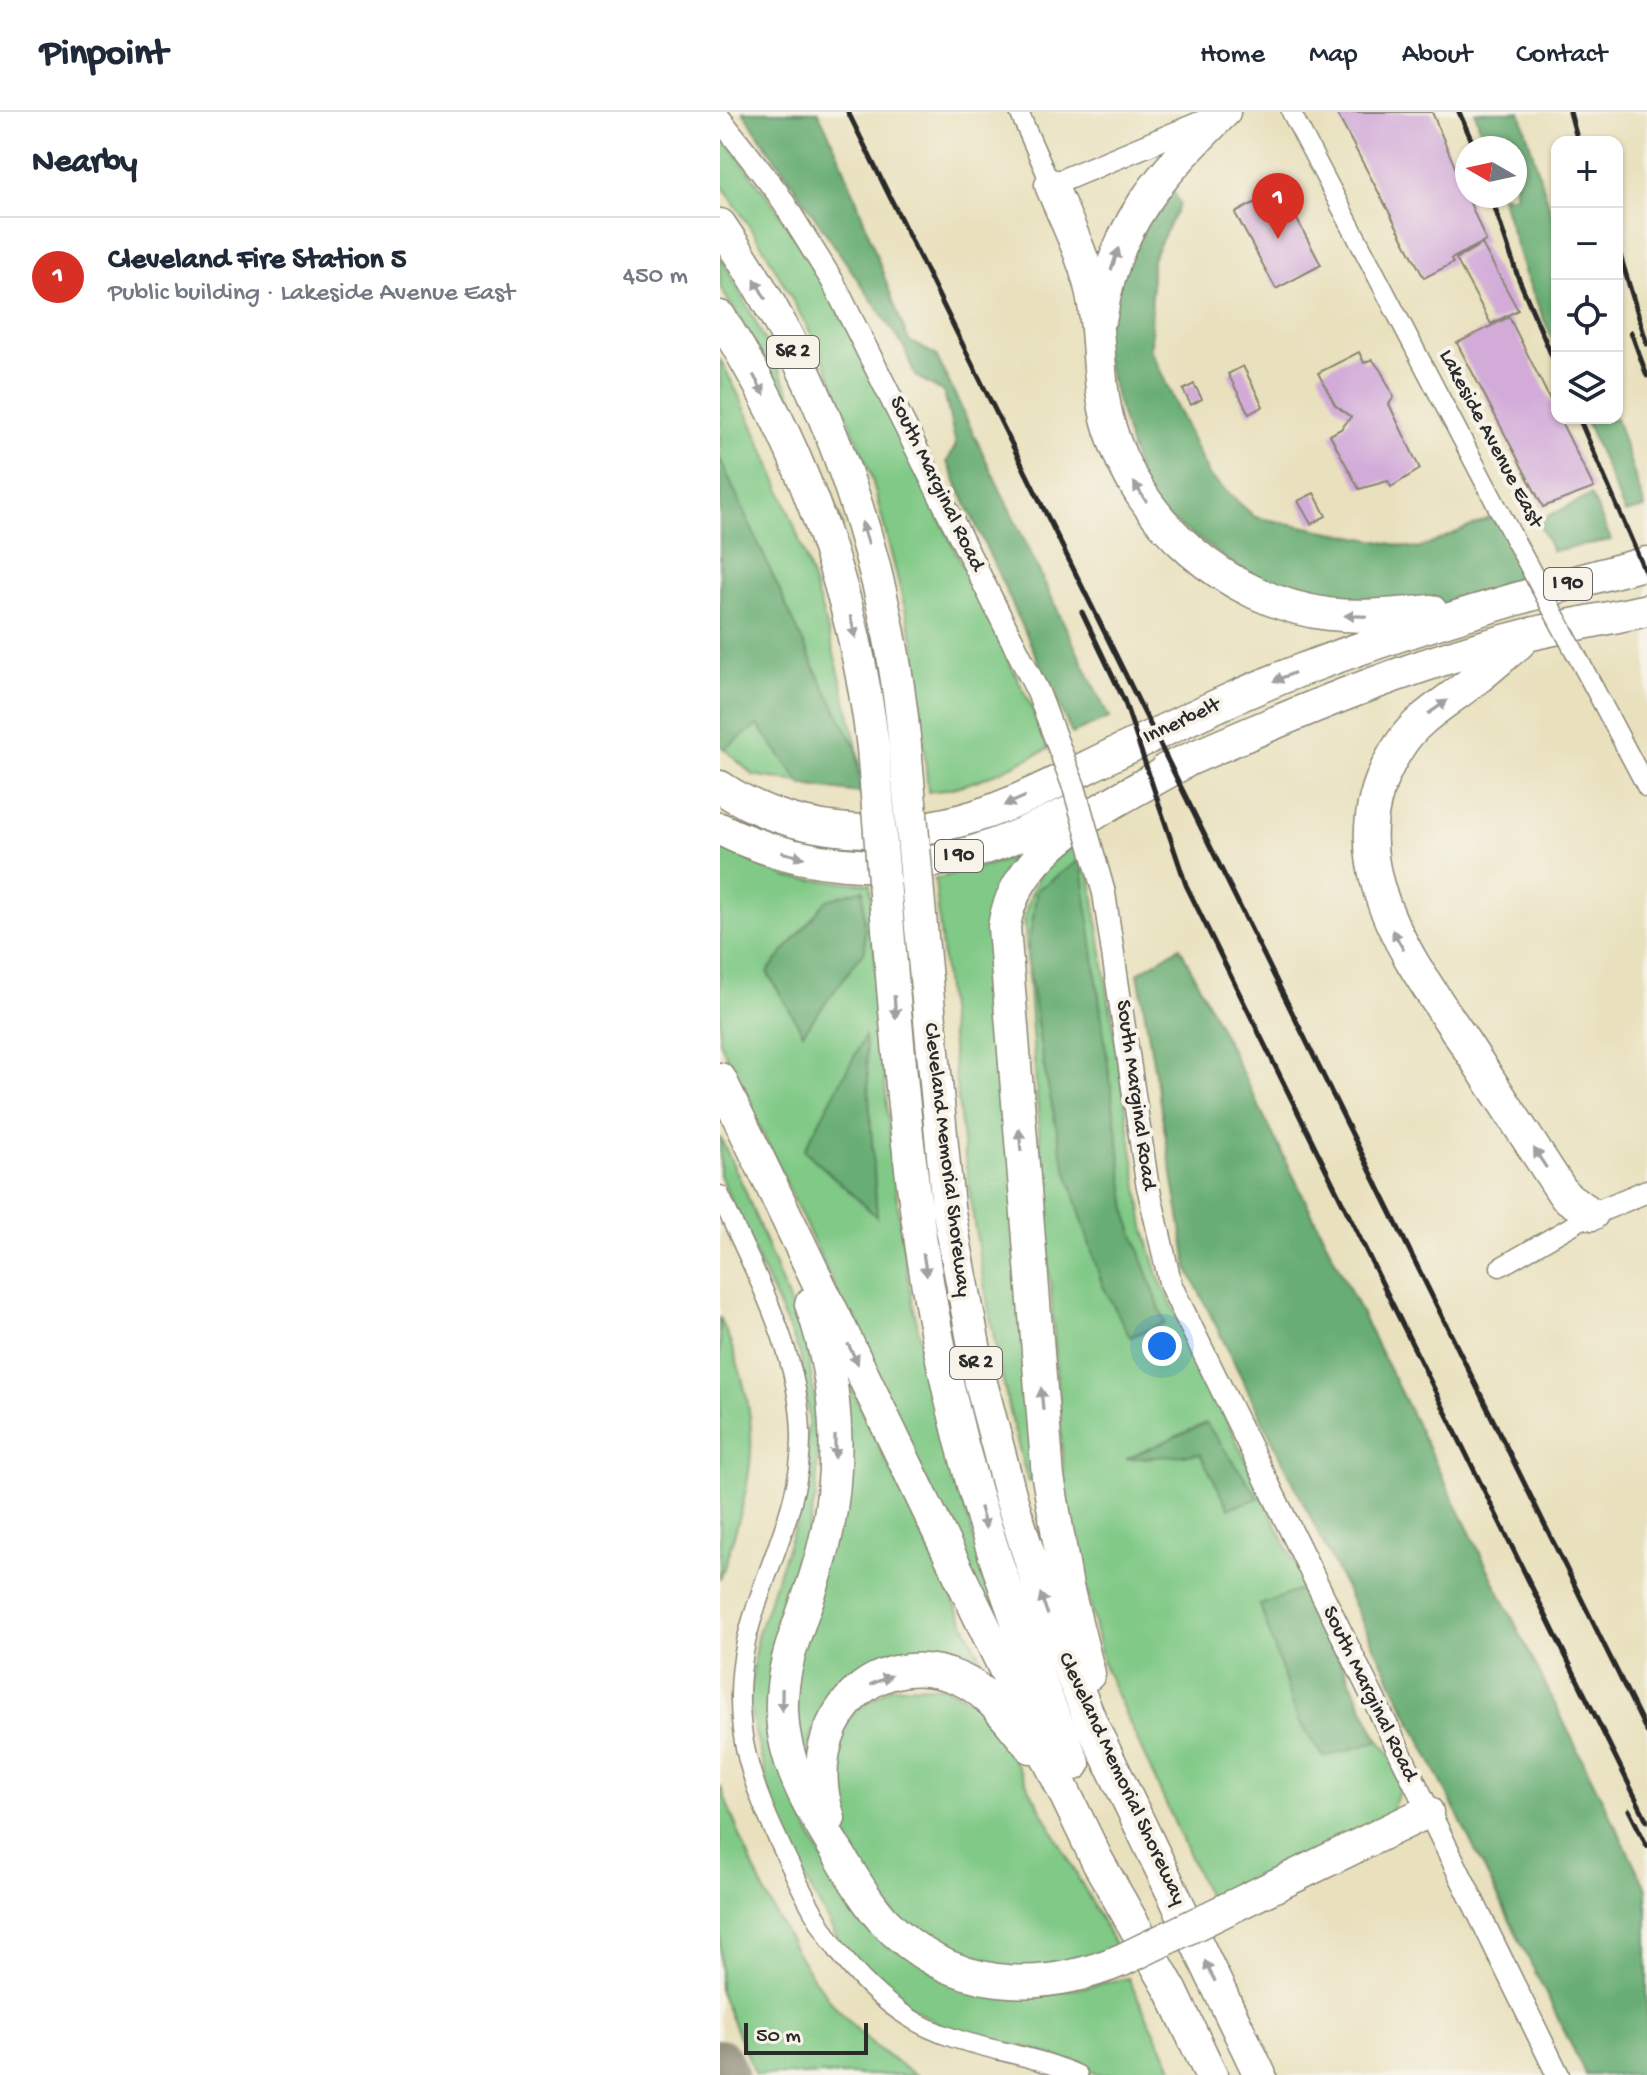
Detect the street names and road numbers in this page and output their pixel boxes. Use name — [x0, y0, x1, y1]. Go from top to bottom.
road number: SR 2 — [767, 336, 819, 368]
street label: Lakeside Avenue East — [1432, 345, 1549, 534]
street label: South Marginal Road — [882, 392, 991, 578]
road number: I 90 — [1544, 568, 1592, 600]
street label: Innerbelt — [1139, 692, 1227, 751]
road number: I 90 — [935, 840, 983, 872]
street label: South Marginal Road — [1109, 998, 1161, 1194]
street label: Cleveland Memorial Shoreway — [916, 1021, 976, 1299]
road number: SR 2 — [950, 1347, 1002, 1379]
street label: South Marginal Road — [1315, 1602, 1424, 1788]
street label: Cleveland Memorial Shoreway — [1051, 1648, 1191, 1910]

